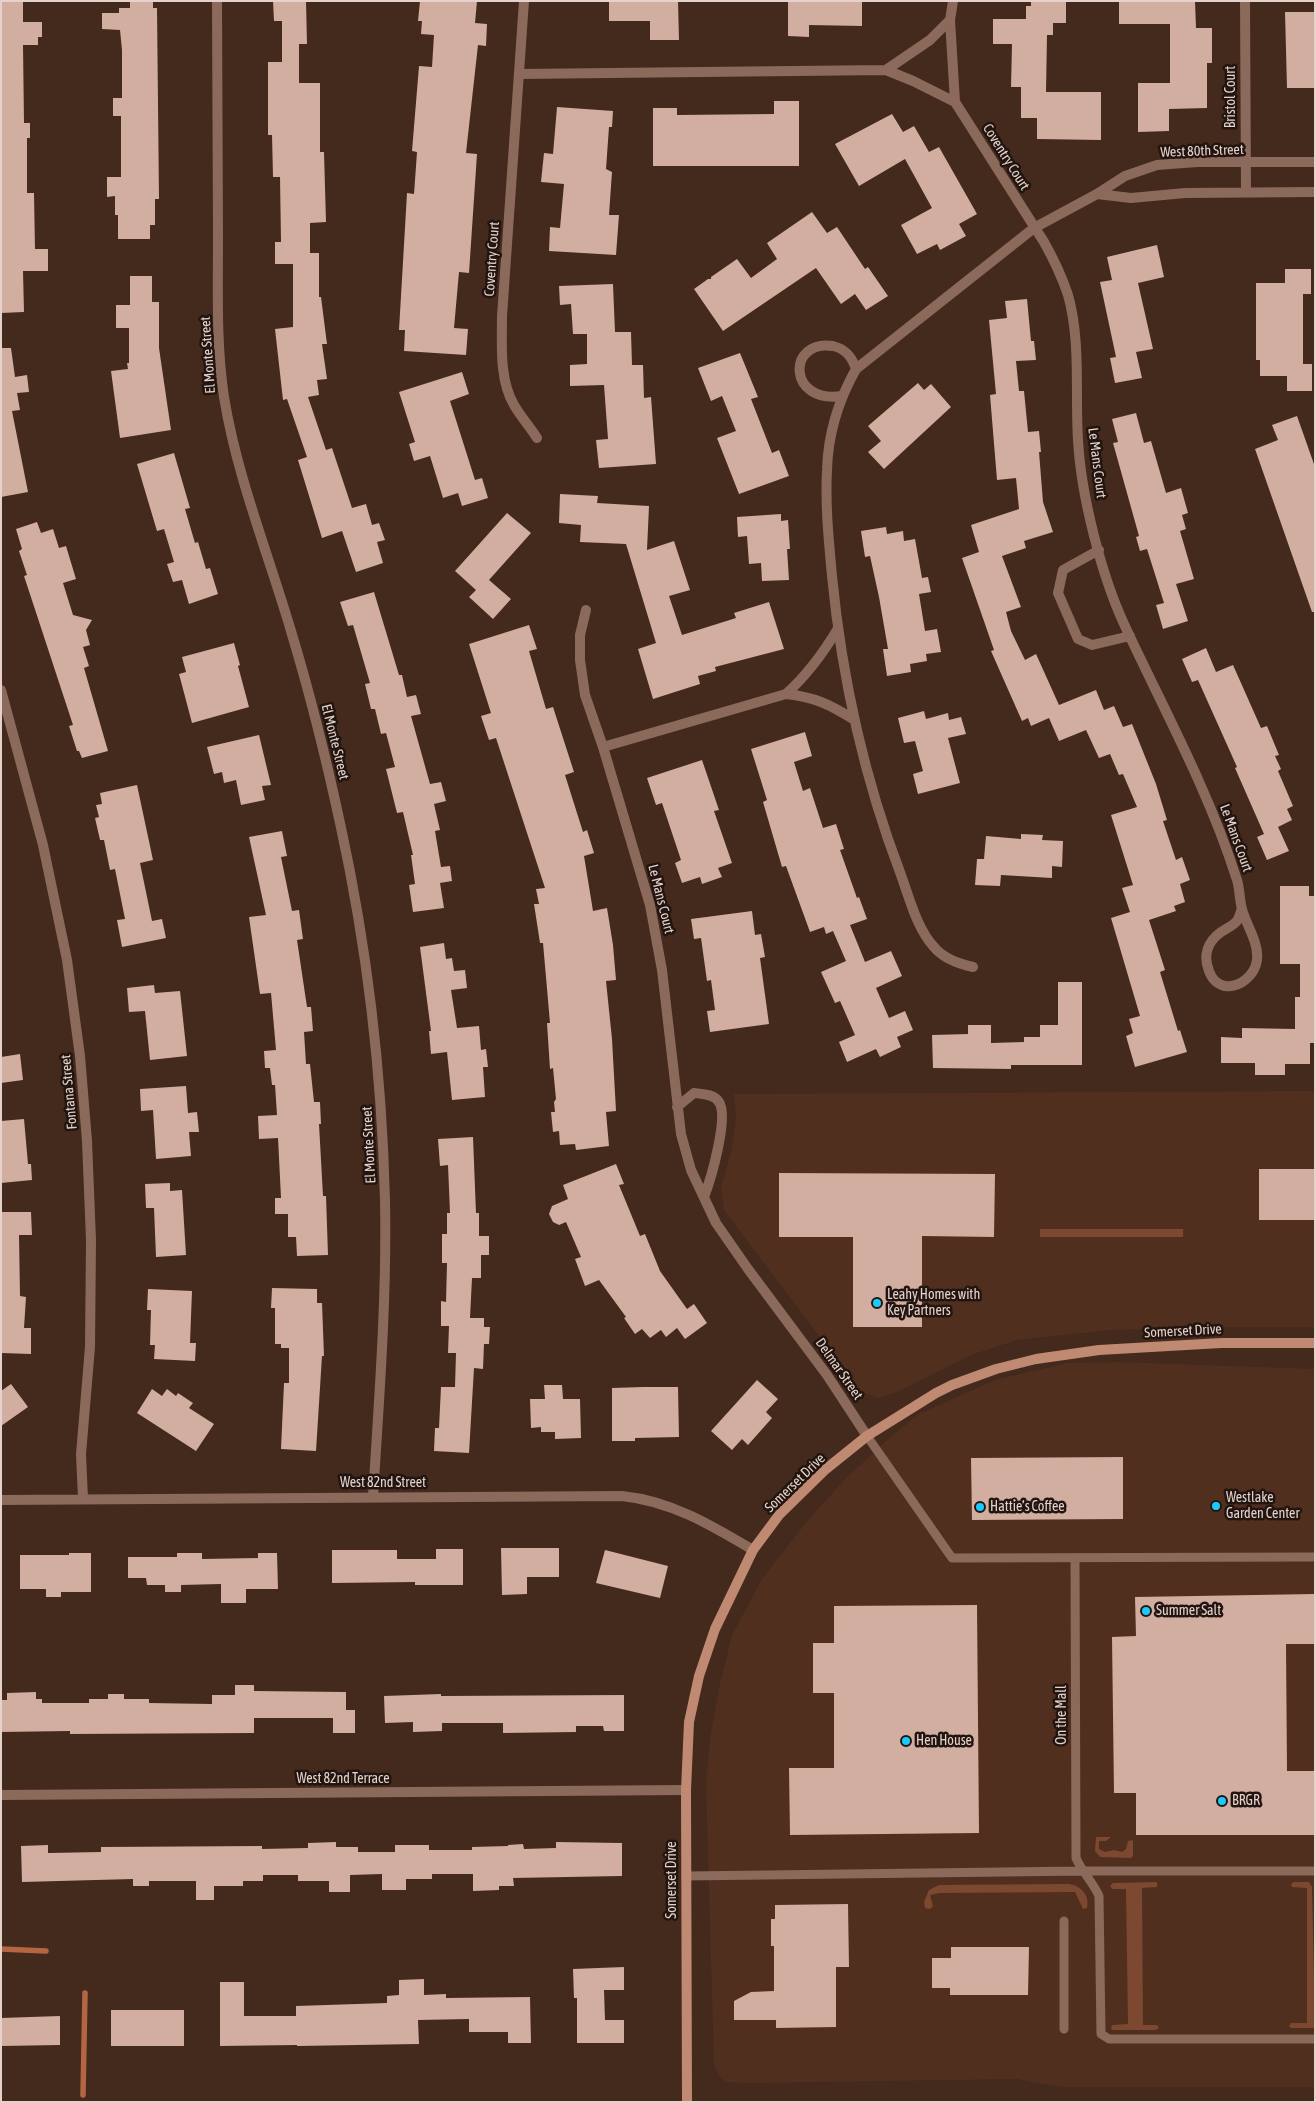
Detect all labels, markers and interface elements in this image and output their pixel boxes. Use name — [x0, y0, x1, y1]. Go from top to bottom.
street label: Bristol Court — [1223, 66, 1239, 128]
street label: Coventry Court — [979, 121, 1033, 193]
street label: West 80th Street — [1160, 141, 1244, 161]
street label: Coventry Court — [481, 221, 503, 297]
street label: El Monte Street — [197, 316, 219, 394]
street label: Le Mans Court — [1084, 427, 1110, 499]
street label: El Monte Street — [318, 703, 352, 781]
street label: Le Mans Court — [1216, 802, 1256, 874]
street label: Le Mans Court — [644, 863, 678, 935]
street label: Fontana Street — [57, 1054, 81, 1130]
street label: El Monte Street — [359, 1106, 379, 1184]
place label: Leahy Homes with Key Partners — [887, 1287, 980, 1320]
marker: Leahy Homes with Key Partners — [871, 1297, 883, 1309]
street label: Somerset Drive — [1144, 1321, 1222, 1341]
street label: Delmar Street — [812, 1335, 866, 1403]
street label: Somerset Drive — [761, 1450, 829, 1516]
street label: West 82nd Street — [340, 1475, 426, 1491]
place label: Westlake Garden Center — [1226, 1490, 1300, 1522]
place label: Hattie’s Coffee — [990, 1499, 1065, 1515]
marker: Westlake Garden Center — [1210, 1500, 1222, 1512]
marker: Hattie’s Coffee — [974, 1501, 986, 1513]
place label: Summer Salt — [1156, 1603, 1221, 1619]
marker: Summer Salt — [1140, 1605, 1152, 1617]
street label: On the Mall — [1054, 1685, 1070, 1745]
place label: Hen House — [916, 1733, 972, 1749]
marker: Hen House — [900, 1735, 912, 1747]
street label: West 82nd Terrace — [296, 1771, 390, 1787]
place label: BRGR — [1232, 1793, 1260, 1809]
marker: BRGR — [1216, 1795, 1228, 1807]
street label: Somerset Drive — [664, 1841, 680, 1919]

